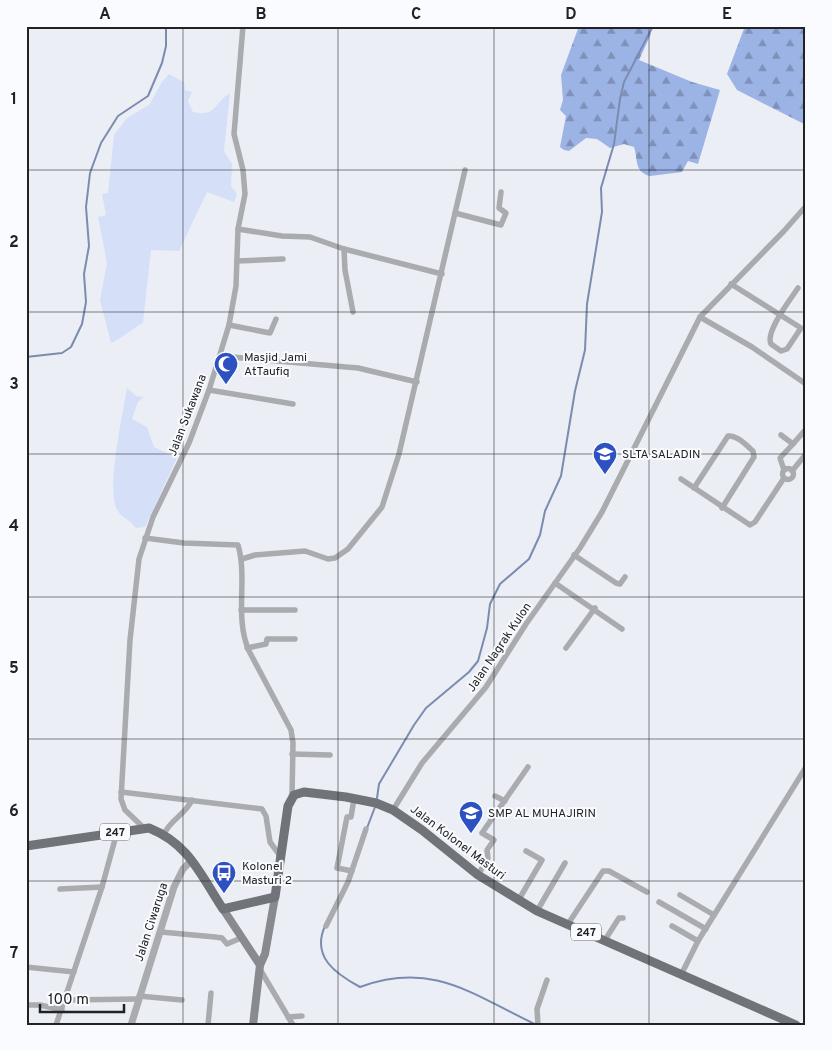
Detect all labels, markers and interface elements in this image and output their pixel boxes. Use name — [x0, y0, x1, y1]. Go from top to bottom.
text: A — [99, 5, 111, 25]
text: B — [255, 5, 267, 25]
text: C — [411, 5, 421, 25]
text: D — [565, 5, 577, 25]
text: E — [722, 5, 732, 25]
text: 1 — [11, 90, 17, 110]
text: 2 — [9, 233, 19, 253]
place label: Masjid Jami AtTaufiq — [244, 350, 307, 380]
mosque icon: Masjid Jami AtTaufiq — [213, 351, 239, 385]
street label: Jalan Sukawana — [165, 372, 211, 459]
text: 3 — [9, 375, 19, 395]
school or university icon: SLTA SALADIN — [592, 441, 618, 475]
place label: SLTA SALADIN — [622, 447, 701, 463]
text: 4 — [9, 517, 19, 537]
street label: Jalan Nagrak Kulon — [464, 600, 536, 695]
text: 5 — [9, 659, 19, 679]
school or university icon: SMP AL MUHAJIRIN — [458, 800, 484, 834]
text: 6 — [9, 802, 19, 822]
street label: Jalan Kolonel Masturi — [407, 802, 508, 884]
place label: SMP AL MUHAJIRIN — [488, 806, 596, 822]
road number: 247 — [100, 824, 130, 840]
place label: Kolonel Masturi 2 — [242, 859, 292, 889]
bus stop icon: Kolonel Masturi 2 — [211, 860, 237, 894]
street label: Jalan Ciwaruga — [132, 881, 172, 964]
road number: 247 — [571, 924, 601, 940]
text: 7 — [10, 944, 18, 964]
scale bar — [40, 981, 124, 1013]
text: 100 m — [48, 991, 89, 1010]

